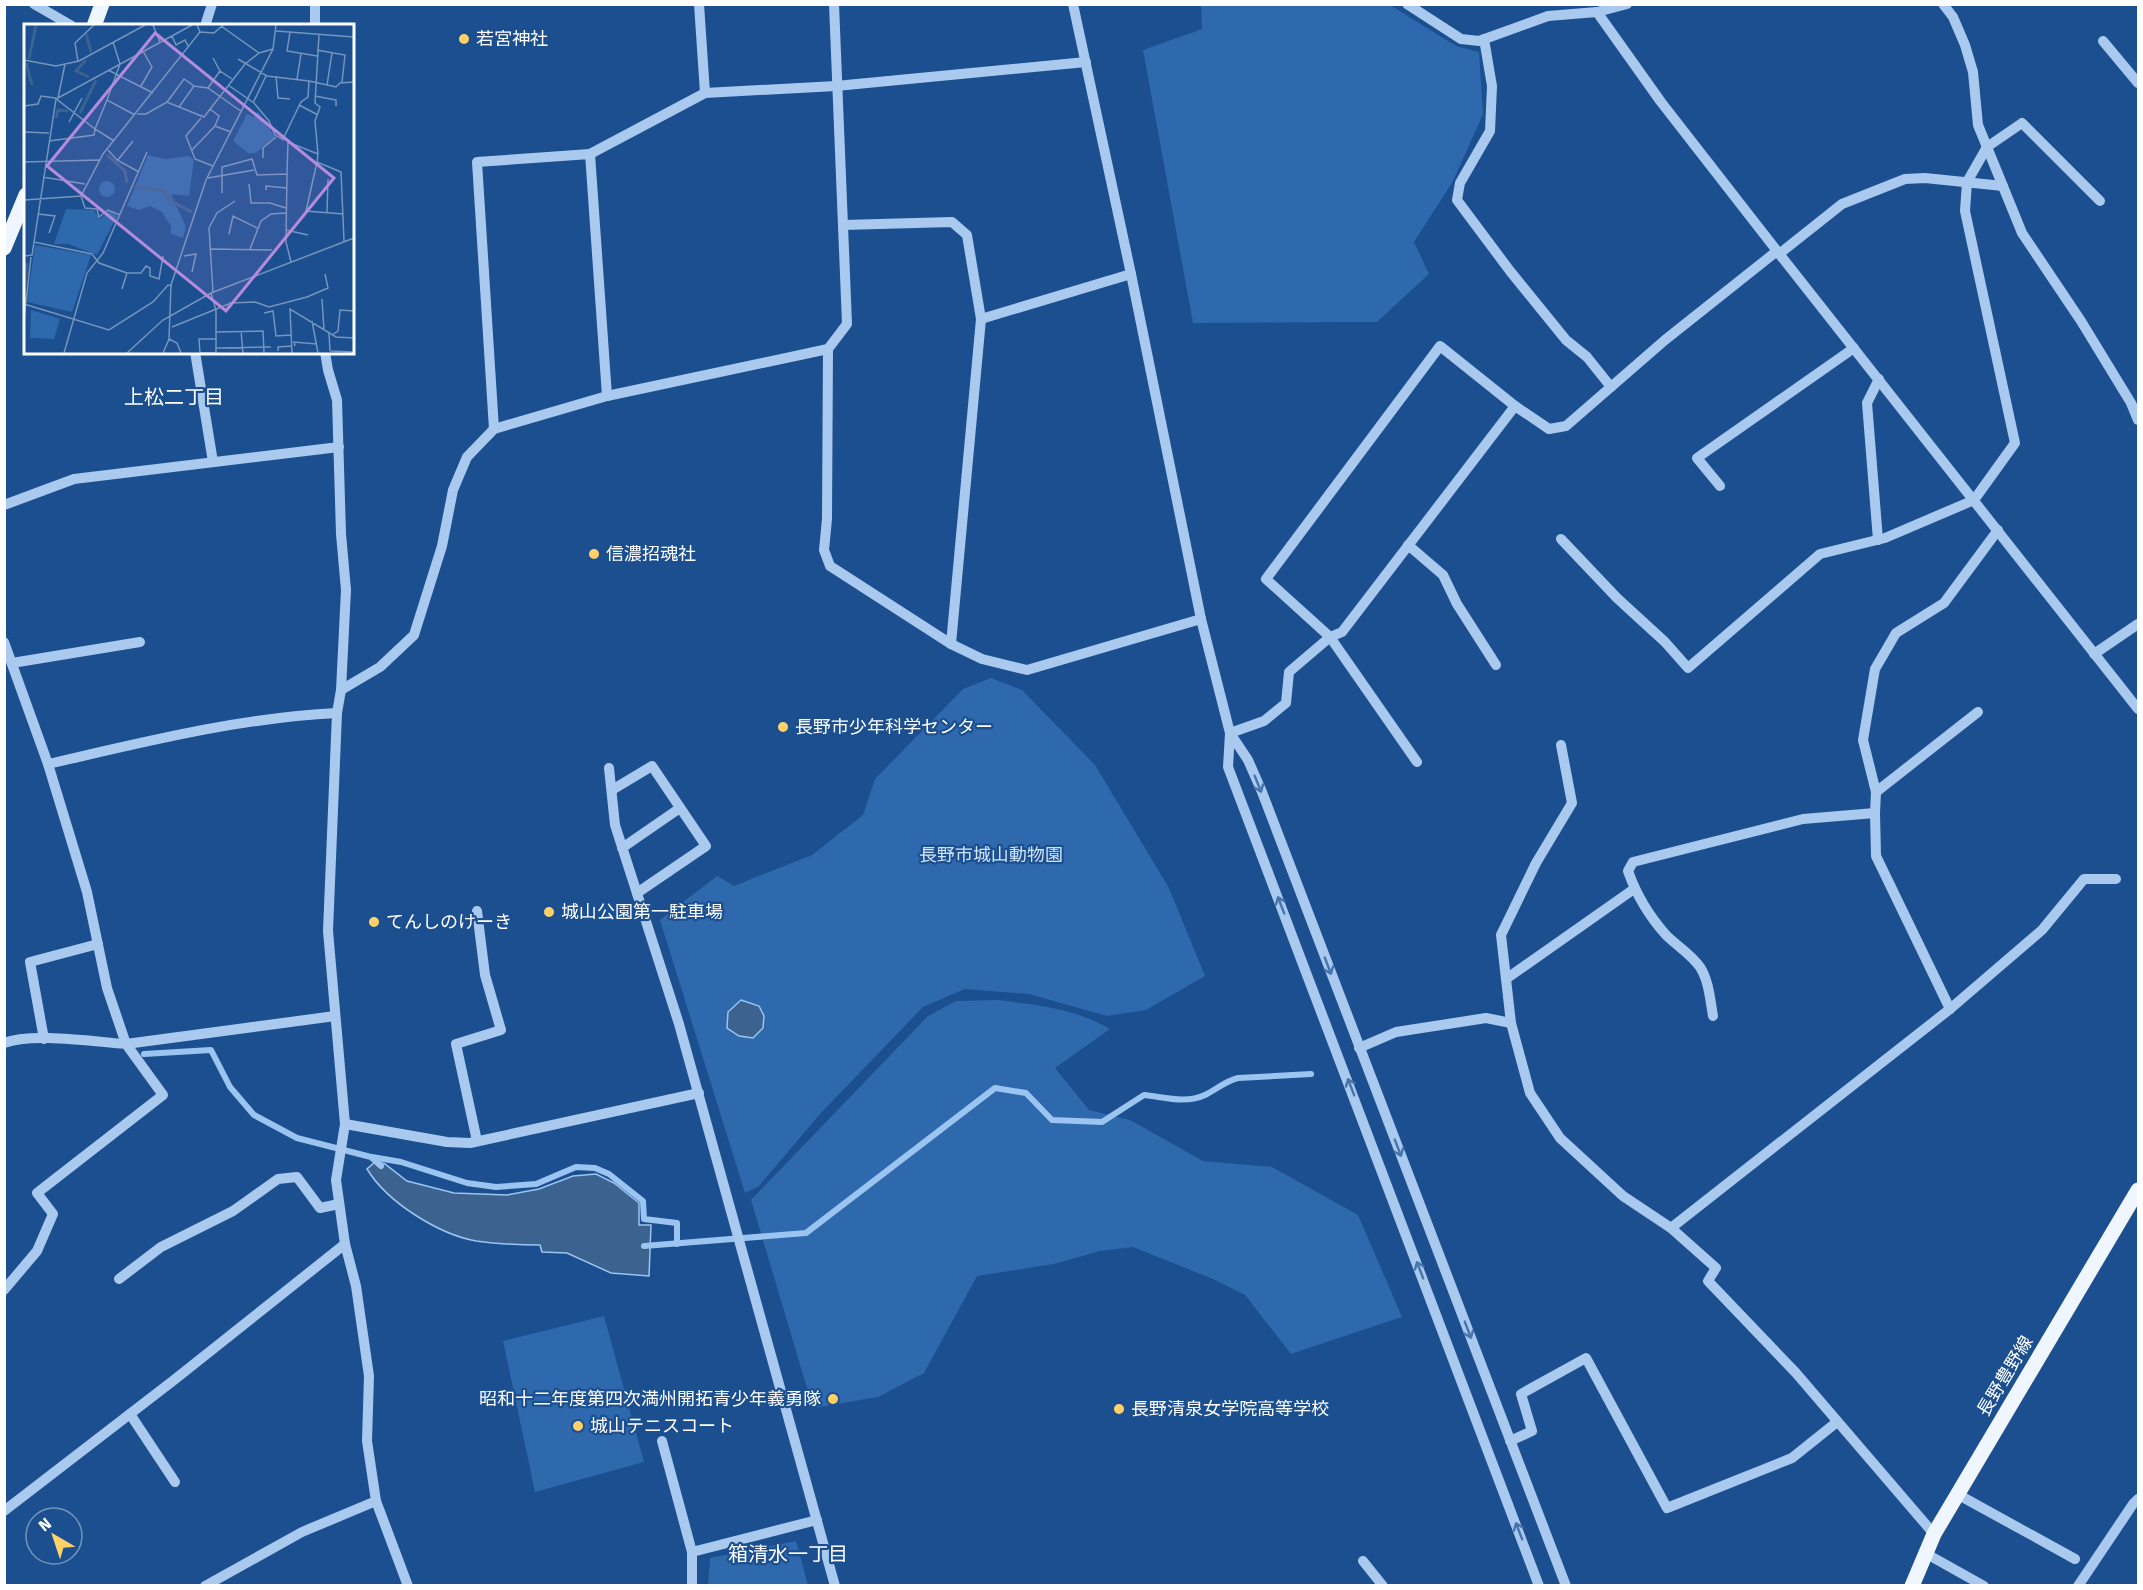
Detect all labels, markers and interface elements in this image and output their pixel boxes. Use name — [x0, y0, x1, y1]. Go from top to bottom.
inset map — [24, 24, 354, 354]
place label: 若宮神社 — [476, 28, 548, 50]
marker: 若宮神社 — [457, 32, 471, 46]
district label: 上松二丁目 — [124, 385, 224, 409]
place label: 信濃招魂社 — [606, 543, 696, 565]
marker: 信濃招魂社 — [587, 547, 601, 561]
place label: 長野市少年科学センター — [795, 716, 993, 738]
marker: 長野市少年科学センター — [776, 720, 790, 734]
one-way arrow — [1253, 774, 1264, 793]
park label: 長野市城山動物園 — [919, 844, 1063, 866]
one-way arrow — [1275, 896, 1286, 915]
place label: 城山公園第一駐車場 — [561, 901, 723, 923]
marker: 城山公園第一駐車場 — [542, 905, 556, 919]
place label: てんしのけーき — [386, 911, 512, 933]
marker: てんしのけーき — [367, 915, 381, 929]
one-way arrow — [1323, 956, 1334, 975]
one-way arrow — [1345, 1079, 1356, 1097]
one-way arrow — [1393, 1138, 1404, 1157]
one-way arrow — [1414, 1261, 1425, 1280]
one-way arrow — [1463, 1320, 1474, 1339]
street label: 長野豊野線 — [1972, 1332, 2038, 1420]
place label: 昭和十二年度第四次満州開拓青少年義勇隊 — [479, 1388, 821, 1410]
marker: 昭和十二年度第四次満州開拓青少年義勇隊 — [826, 1392, 840, 1406]
place label: 長野清泉女学院高等学校 — [1131, 1398, 1329, 1420]
marker: 長野清泉女学院高等学校 — [1112, 1402, 1126, 1416]
place label: 城山テニスコート — [590, 1415, 734, 1437]
marker: 城山テニスコート — [571, 1419, 585, 1433]
north arrow — [24, 1506, 84, 1566]
text: N — [35, 1514, 55, 1535]
one-way arrow — [1512, 1522, 1523, 1541]
district label: 箱清水一丁目 — [728, 1542, 848, 1566]

